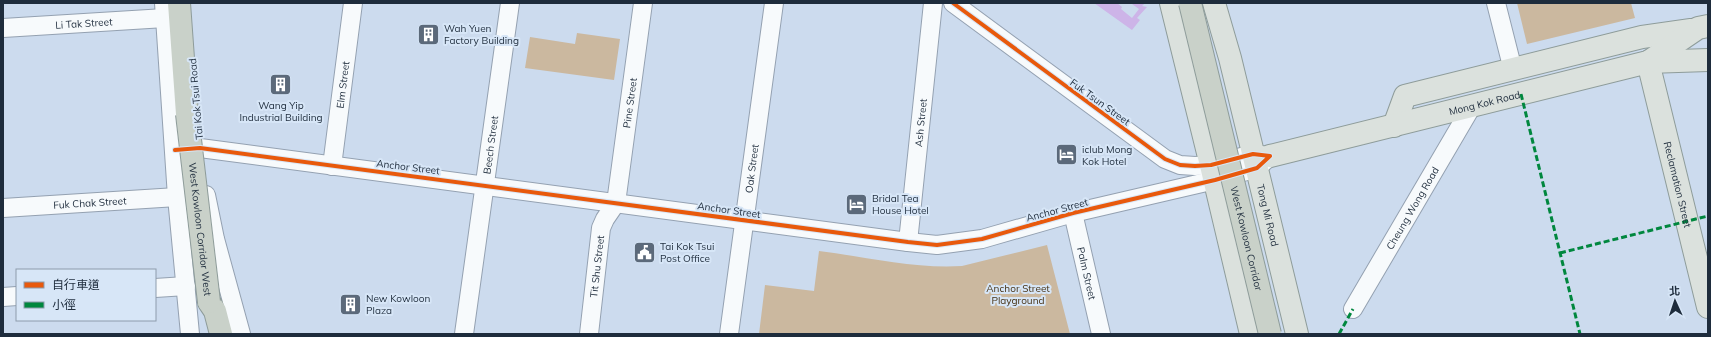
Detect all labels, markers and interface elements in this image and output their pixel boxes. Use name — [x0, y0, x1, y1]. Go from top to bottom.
street label: Li Tak Street — [55, 15, 113, 31]
building icon: Wah Yuen Factory Building — [416, 21, 442, 47]
place label: Wah Yuen Factory Building — [444, 22, 519, 47]
street label: Tai Kok Tsui Road — [186, 58, 206, 140]
street label: Elm Street — [333, 60, 352, 109]
building icon: Wang Yip Industrial Building — [268, 72, 294, 98]
street label: Pine Street — [620, 76, 639, 129]
street label: Fuk Tsun Street — [1067, 76, 1133, 128]
street label: Mong Kok Road — [1447, 88, 1522, 118]
street label: Ash Street — [911, 97, 930, 147]
place label: Wang Yip Industrial Building — [239, 99, 323, 124]
street label: Beech Street — [480, 114, 501, 175]
street label: Reclamation Street — [1661, 140, 1695, 229]
hotel icon: iclub Mong Kok Hotel — [1054, 142, 1080, 168]
street label: Oak Street — [742, 143, 761, 194]
place label: iclub Mong Kok Hotel — [1082, 143, 1132, 168]
street label: Anchor Street — [376, 157, 441, 177]
street label: West Kowloon Corridor West — [186, 162, 215, 297]
street label: Cheung Wong Road — [1383, 164, 1441, 252]
street label: Tong Mi Road — [1254, 183, 1282, 248]
street label: West Kowloon Corridor — [1228, 185, 1266, 292]
hotel icon: Bridal Tea House Hotel — [844, 191, 870, 217]
place label: Bridal Tea House Hotel — [872, 192, 929, 217]
street label: Fuk Chak Street — [53, 194, 127, 211]
street label: Anchor Street — [1025, 195, 1090, 225]
street label: Anchor Street — [697, 199, 762, 221]
street label: Tit Shu Street — [587, 234, 607, 298]
public building icon: Tai Kok Tsui Post Office — [631, 239, 657, 265]
place label: Tai Kok Tsui Post Office — [660, 240, 714, 265]
street label: Palm Street — [1075, 246, 1099, 302]
legend — [16, 269, 156, 321]
text: 自行車道 — [52, 277, 100, 292]
north arrow — [1655, 281, 1695, 321]
park label: Anchor Street Playground — [986, 282, 1050, 307]
text: 北 — [1669, 284, 1680, 298]
building icon: New Kowloon Plaza — [337, 291, 363, 317]
place label: New Kowloon Plaza — [366, 292, 430, 317]
text: 小徑 — [52, 297, 76, 312]

